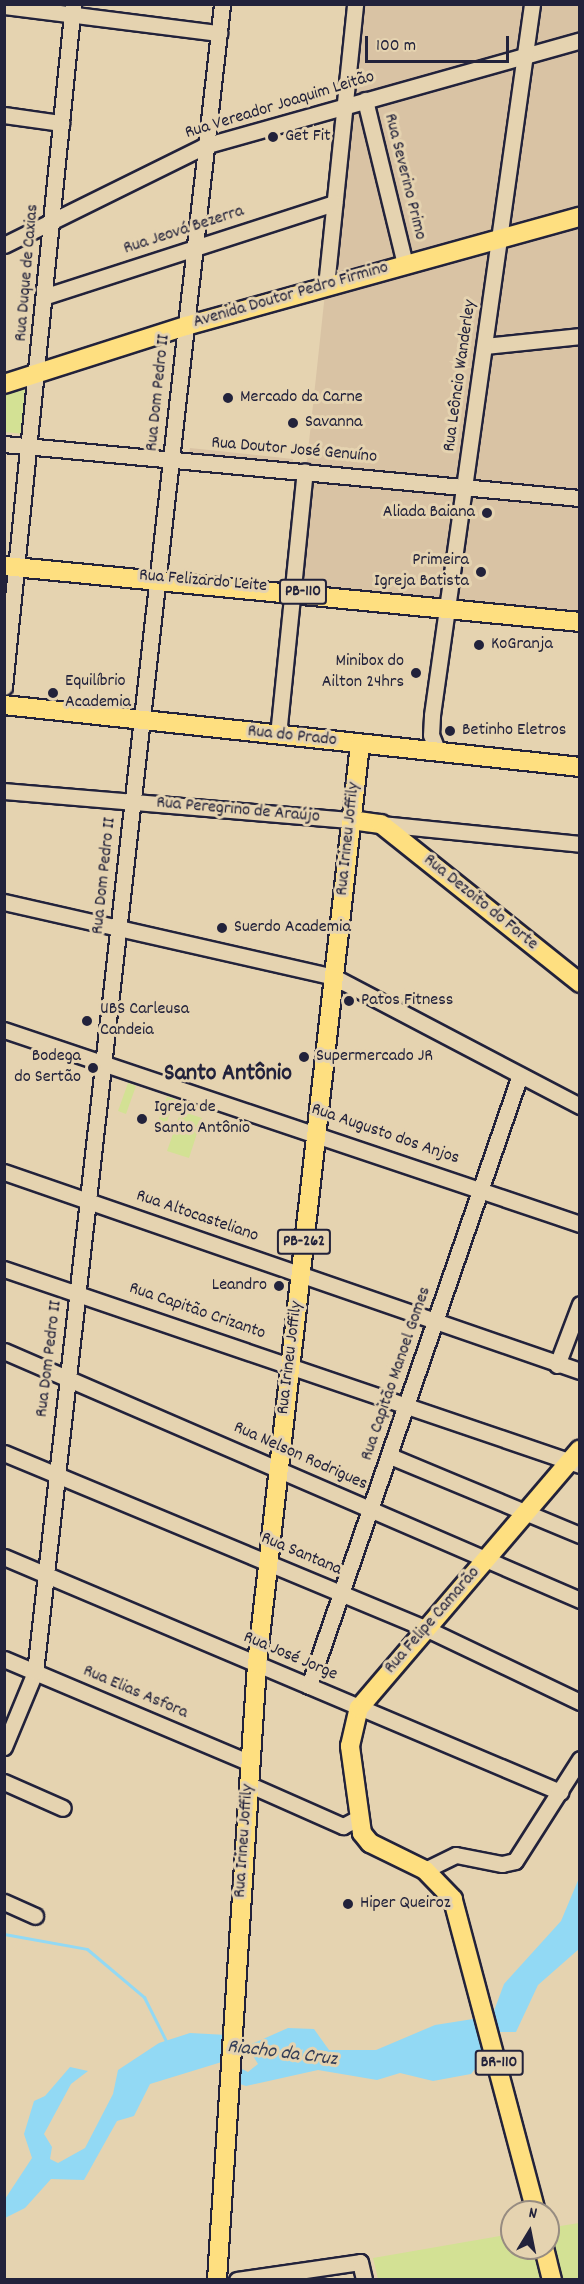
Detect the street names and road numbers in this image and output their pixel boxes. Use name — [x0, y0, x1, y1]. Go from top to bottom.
street label: Rua Vereador Joaquim Leitão — [183, 67, 377, 145]
street label: Rua Severino Primo — [378, 112, 430, 242]
street label: Rua Jeová Bezerra — [121, 201, 247, 261]
street label: Rua Duque de Caxias — [11, 203, 45, 343]
street label: Avenida Doutor Pedro Firmino — [191, 258, 391, 334]
street label: Rua Leôncio Wanderley — [440, 299, 482, 453]
street label: Rua Dom Pedro II — [142, 334, 176, 452]
street label: Rua Doutor José Genuíno — [210, 433, 378, 469]
street label: Rua Felizardo Leite — [138, 566, 268, 598]
road number: PB-110 — [278, 579, 328, 605]
street label: Rua do Prado — [246, 722, 338, 752]
street label: Rua Irineu Joffily — [332, 781, 366, 897]
street label: Rua Peregrino de Araújo — [155, 793, 321, 829]
street label: Rua Dom Pedro II — [88, 817, 122, 935]
street label: Rua Dezoito do Forte — [418, 850, 542, 956]
street label: Rua Augusto dos Anjos — [308, 1100, 462, 1170]
street label: Rua Altocasteliano — [133, 1186, 261, 1248]
road number: PB-262 — [276, 1229, 332, 1255]
street label: Rua Capitão Crizanto — [126, 1279, 268, 1345]
street label: Rua Capitão Manoel Gomes — [357, 1284, 437, 1464]
street label: Rua Dom Pedro II — [32, 1299, 68, 1419]
street label: Rua Irineu Joffily — [273, 1300, 309, 1416]
street label: Rua Nelson Rodrigues — [230, 1418, 370, 1496]
street label: Rua Santana — [257, 1528, 345, 1582]
street label: Rua Felipe Camarão — [381, 1563, 485, 1679]
street label: Rua José Jorge — [240, 1627, 340, 1687]
street label: Rua Elias Asfora — [79, 1661, 191, 1725]
street label: Rua Irineu Joffily — [230, 1783, 260, 1899]
road number: BR-110 — [474, 2050, 524, 2076]

